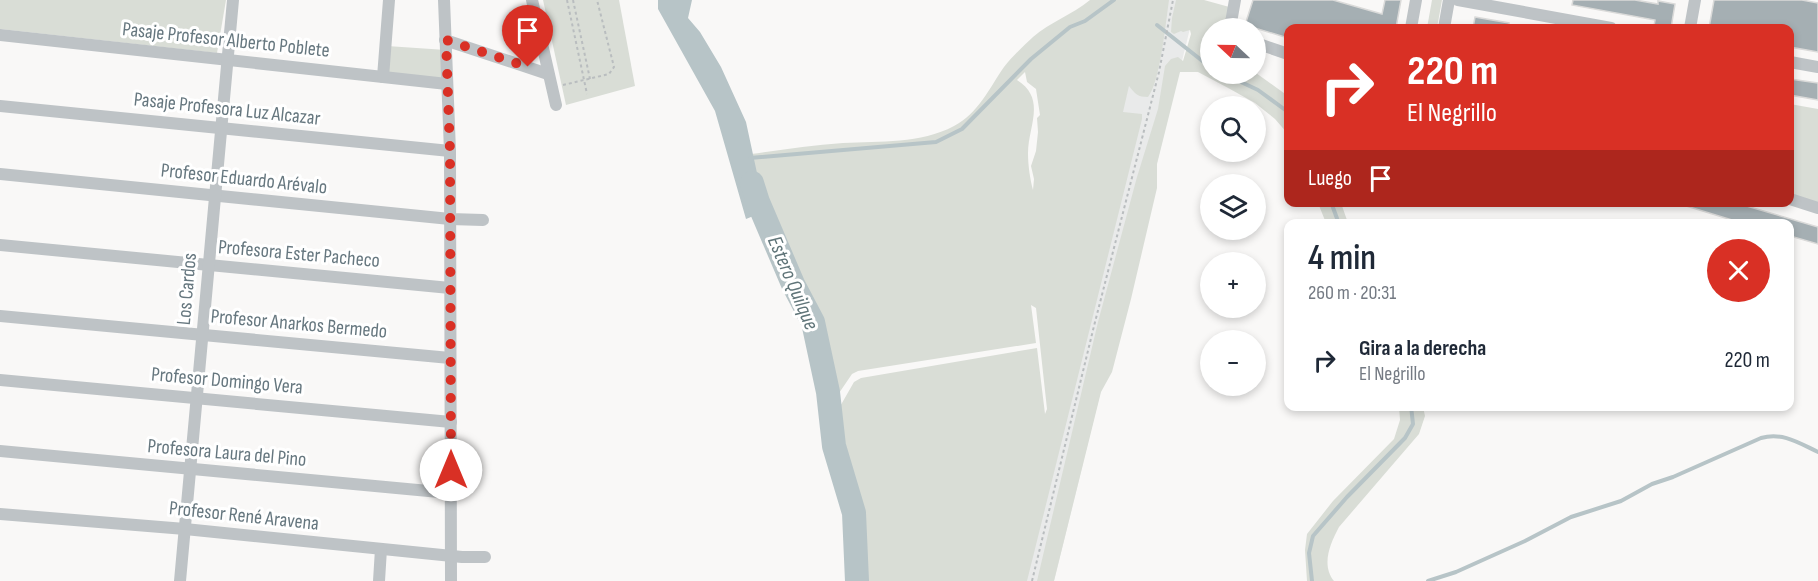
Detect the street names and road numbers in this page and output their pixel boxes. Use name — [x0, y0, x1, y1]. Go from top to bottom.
street label: Pasaje Profesor Alberto Poblete — [121, 17, 331, 63]
street label: Pasaje Profesora Luz Alcazar — [133, 87, 322, 131]
street label: Profesor Eduardo Arévalo — [160, 158, 328, 200]
street label: Profesora Ester Pacheco — [217, 235, 381, 273]
street label: Los Cardos — [172, 252, 202, 326]
street label: Profesor Anarkos Bermedo — [210, 304, 388, 344]
street label: Profesor Domingo Vera — [150, 362, 304, 400]
street label: Profesora Laura del Pino — [147, 434, 307, 472]
street label: Profesor René Aravena — [168, 496, 320, 536]

